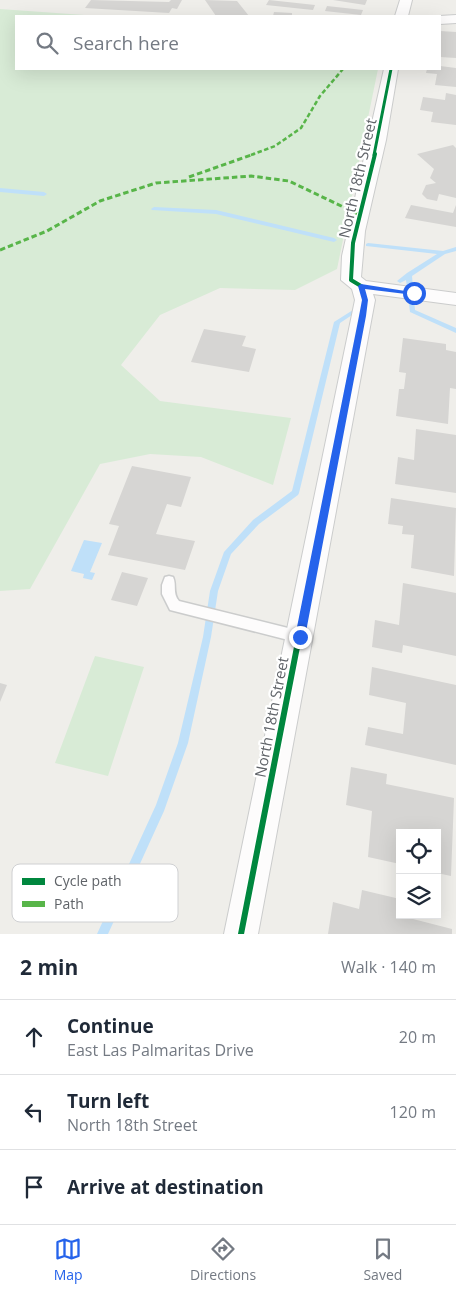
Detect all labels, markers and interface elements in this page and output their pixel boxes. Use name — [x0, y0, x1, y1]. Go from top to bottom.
search box — [15, 15, 441, 70]
icon: search — [33, 29, 61, 57]
text: Search here — [73, 30, 179, 56]
street label: North 18th Street — [333, 116, 381, 240]
route start — [403, 282, 426, 305]
route end — [289, 626, 312, 649]
street label: North 18th Street — [250, 655, 292, 779]
map controls — [396, 829, 441, 919]
button: locate — [396, 829, 441, 874]
legend — [12, 864, 178, 922]
text: Cycle path — [54, 871, 122, 890]
button: layers — [396, 874, 441, 919]
text: Path — [54, 894, 84, 913]
text: 2 min — [20, 953, 78, 981]
text: Walk · 140 m — [341, 956, 436, 978]
text: Continue — [67, 1013, 154, 1039]
icon: ahead — [20, 1023, 48, 1051]
text: 20 m — [399, 1026, 436, 1048]
text: East Las Palmaritas Drive — [67, 1039, 254, 1061]
text: Turn left — [67, 1088, 149, 1114]
icon: left — [20, 1098, 48, 1126]
text: 120 m — [390, 1101, 436, 1123]
text: North 18th Street — [67, 1114, 198, 1136]
icon: arrive — [20, 1173, 48, 1201]
text: Arrive at destination — [67, 1174, 264, 1200]
tab: Map — [54, 1235, 83, 1284]
tab: Directions — [190, 1235, 256, 1284]
tab: Saved — [363, 1235, 402, 1284]

